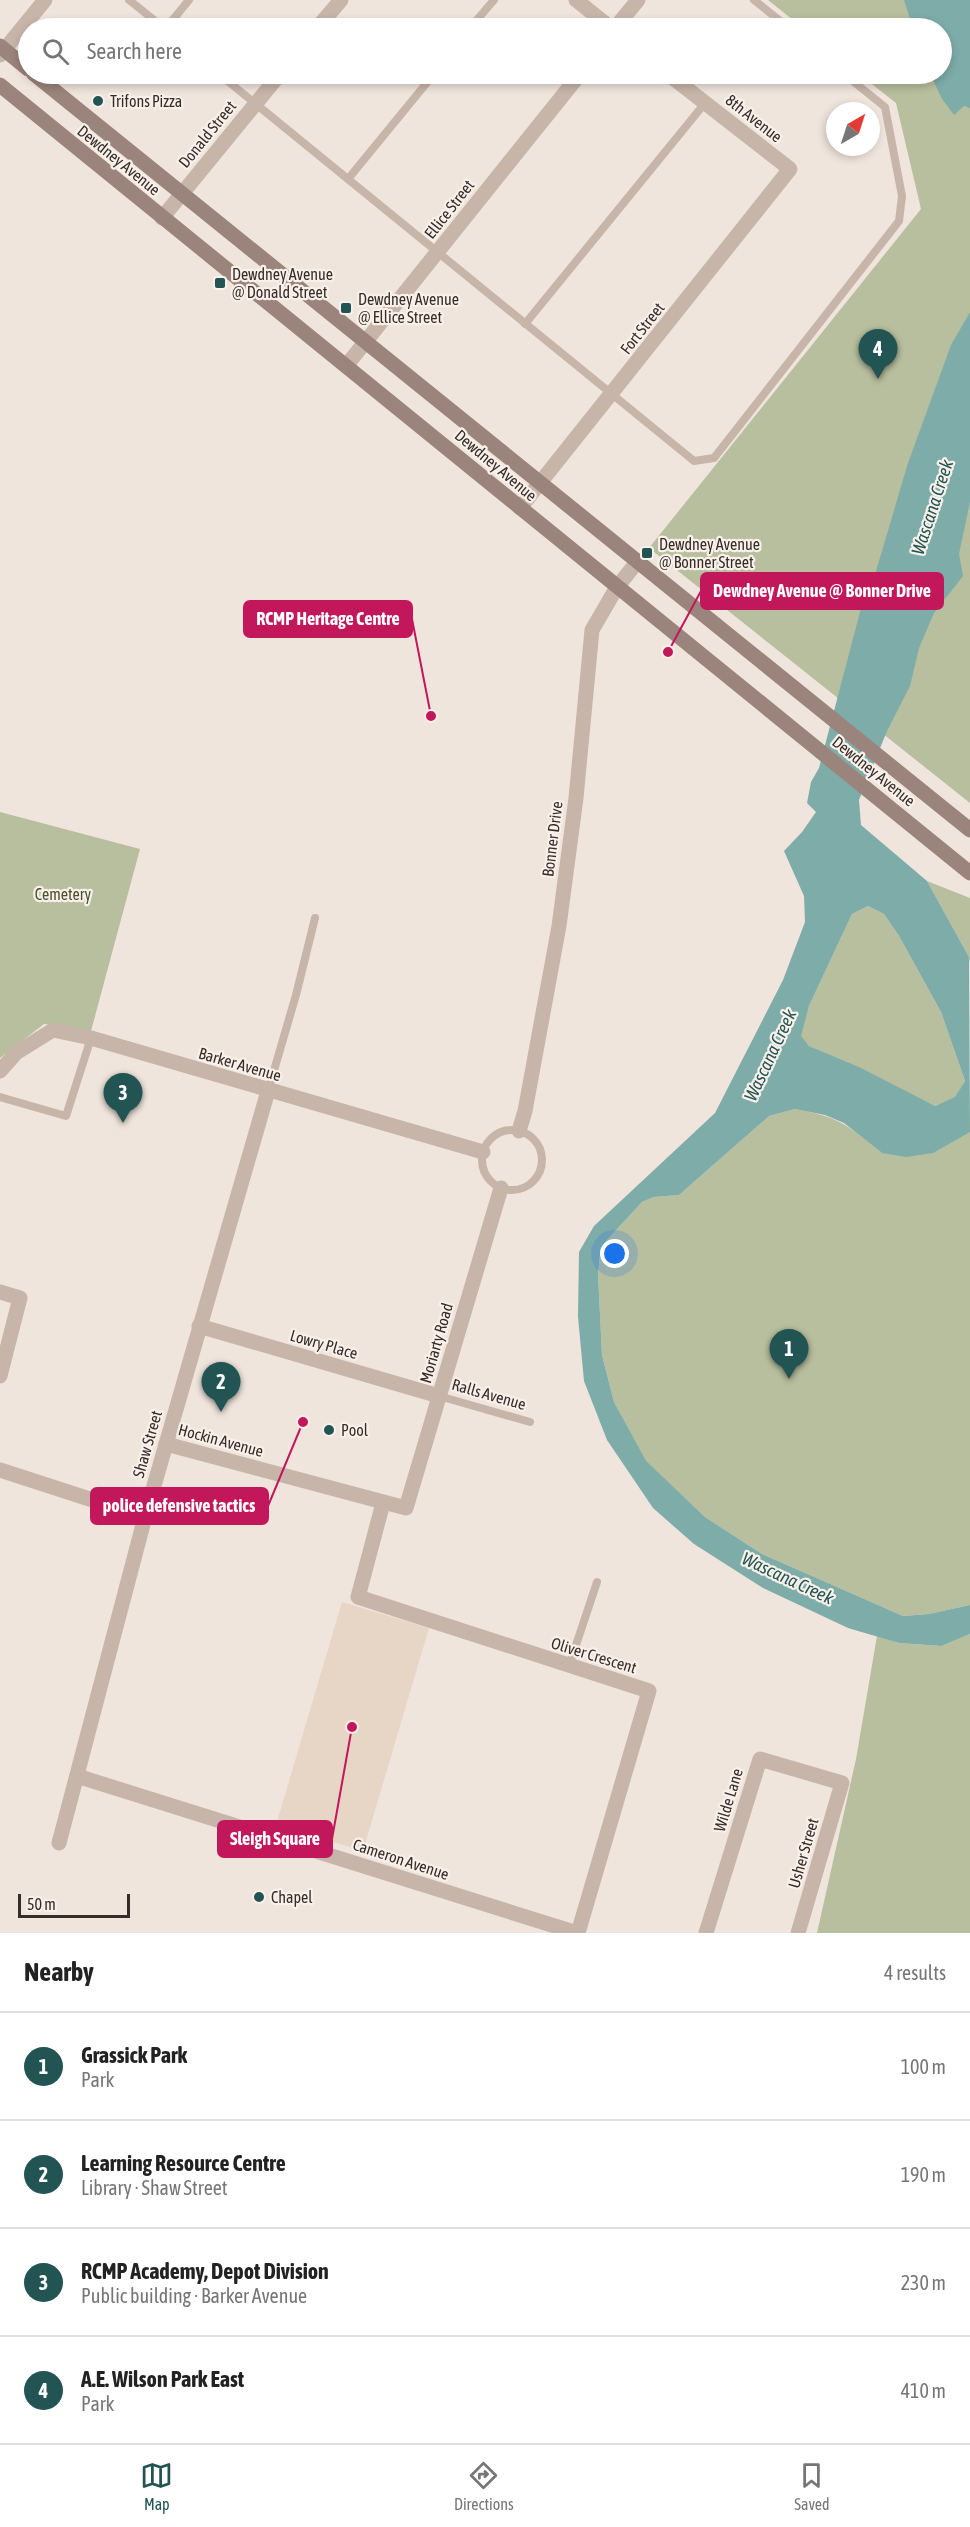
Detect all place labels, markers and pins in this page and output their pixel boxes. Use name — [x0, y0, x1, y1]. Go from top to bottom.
place label: Trifons Pizza — [110, 92, 182, 110]
marker: Trifons Pizza — [91, 94, 105, 108]
place label: Dewdney Avenue @ Donald Street — [232, 265, 333, 301]
marker: Dewdney Avenue @ Donald Street — [213, 276, 227, 290]
place label: Dewdney Avenue @ Ellice Street — [358, 290, 459, 326]
marker: Dewdney Avenue @ Ellice Street — [339, 301, 353, 315]
pin: 4 — [858, 330, 898, 379]
place label: Dewdney Avenue @ Bonner Street — [659, 535, 760, 571]
marker: Dewdney Avenue @ Bonner Street — [640, 546, 654, 560]
callout: Dewdney Avenue @ Bonner Drive — [701, 573, 943, 609]
callout: RCMP Heritage Centre — [244, 601, 412, 637]
pin: 3 — [104, 1074, 142, 1123]
pin: 1 — [770, 1330, 808, 1379]
pin: 2 — [202, 1362, 240, 1412]
place label: Pool — [341, 1421, 369, 1439]
marker: Pool — [322, 1423, 336, 1437]
callout: police defensive tactics — [91, 1488, 268, 1524]
callout: Sleigh Square — [218, 1821, 332, 1857]
place label: Chapel — [271, 1888, 313, 1907]
marker: Chapel — [252, 1890, 266, 1904]

